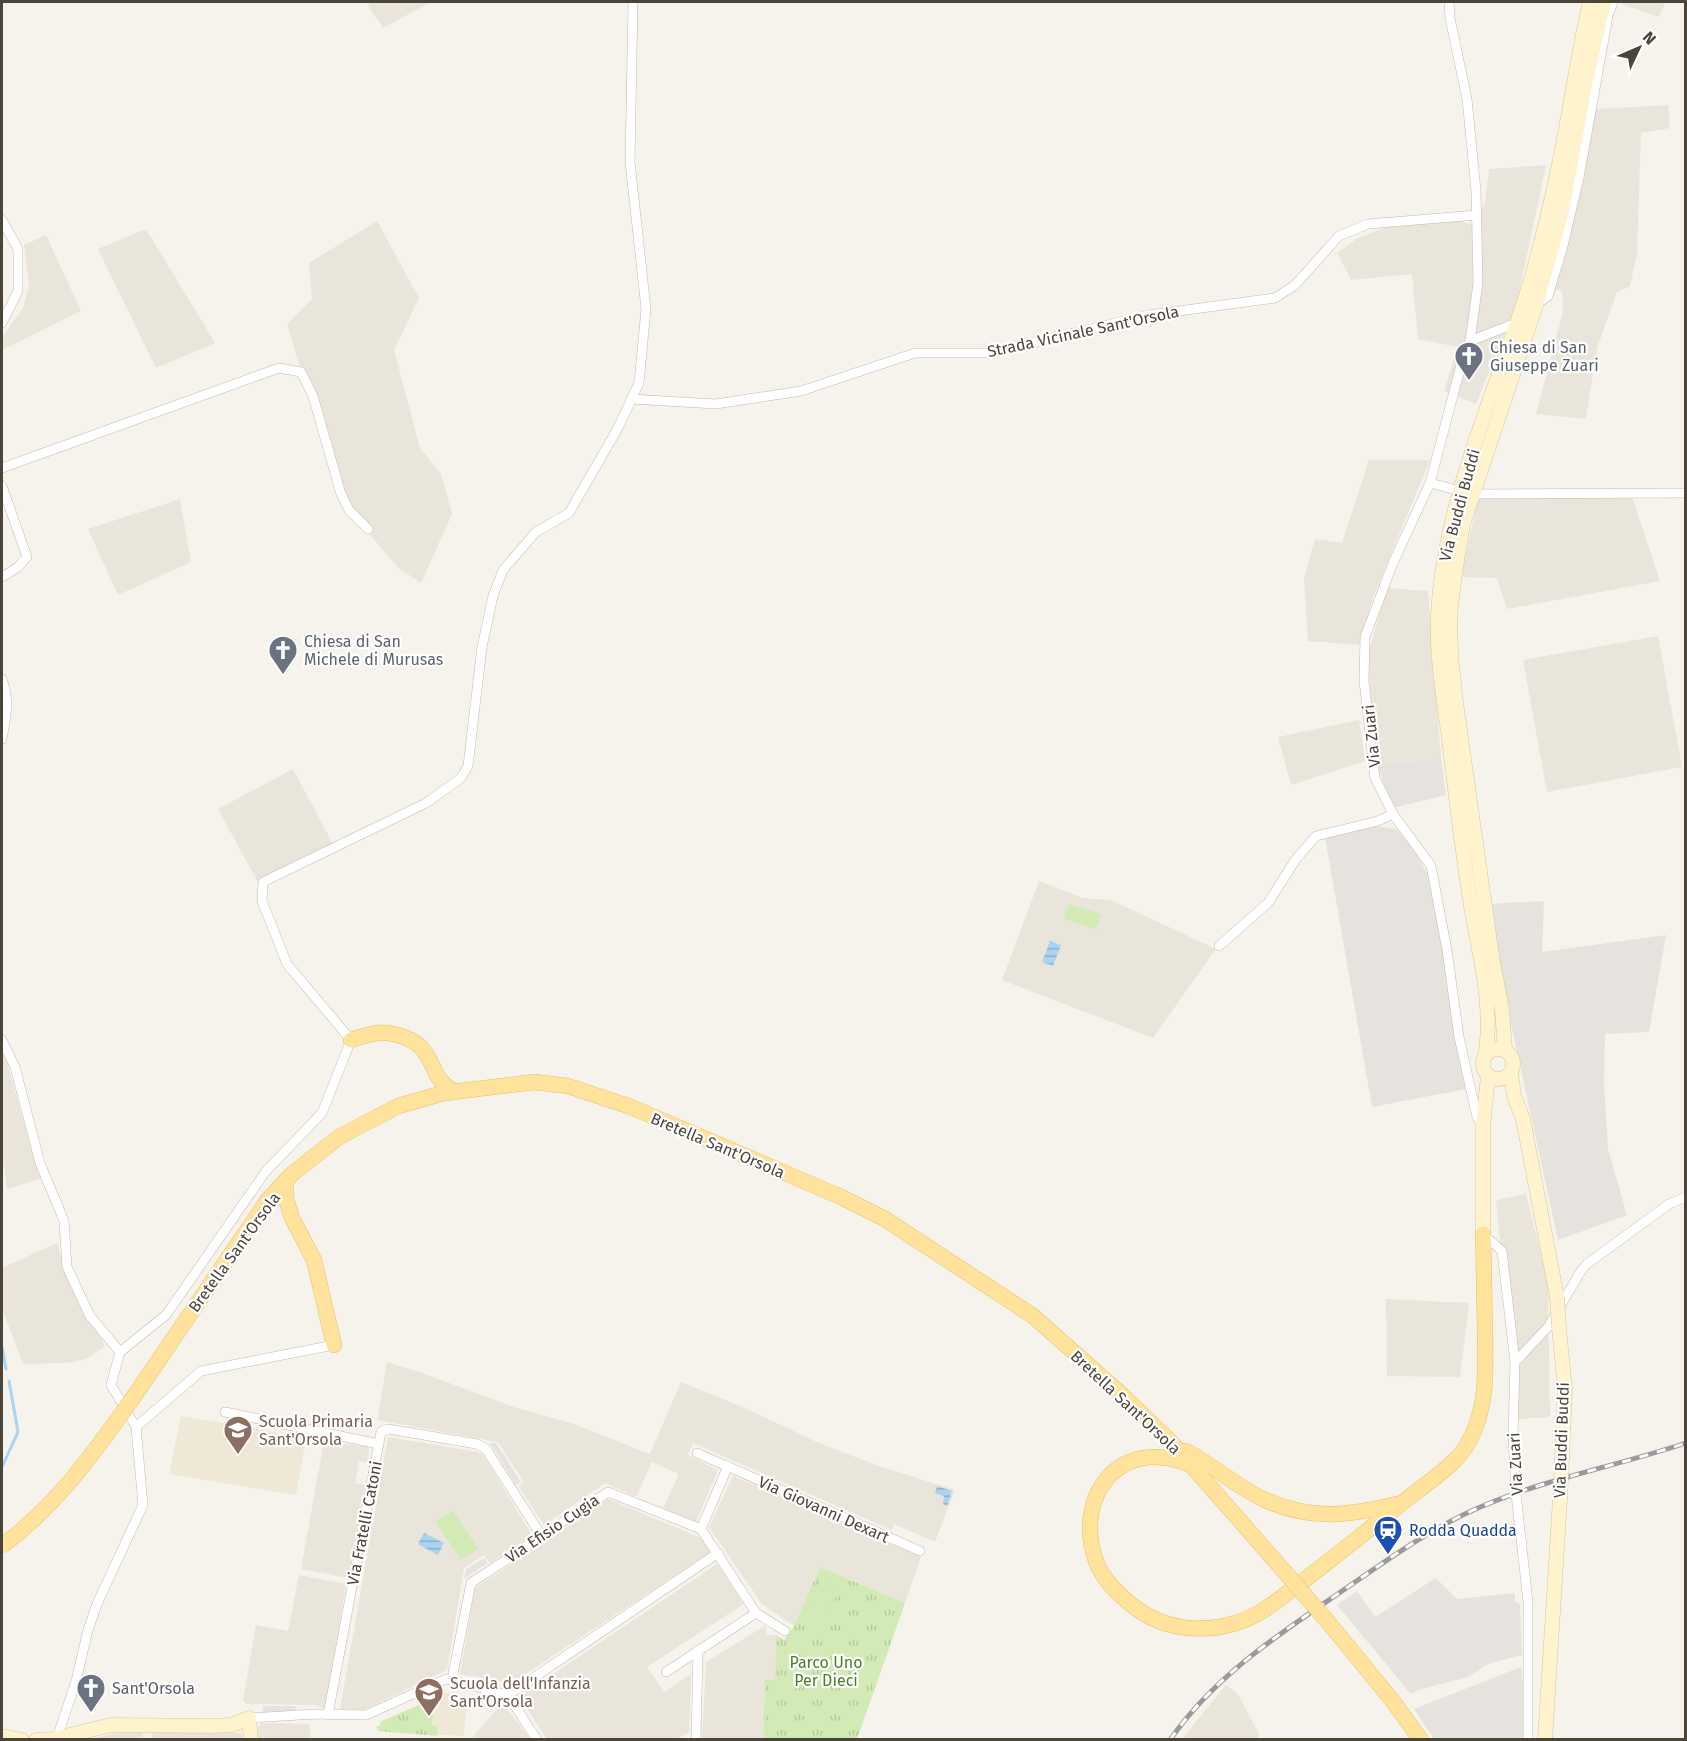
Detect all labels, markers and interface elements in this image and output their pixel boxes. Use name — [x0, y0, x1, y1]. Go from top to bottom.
north arrow — [1609, 18, 1669, 78]
text: N — [1639, 28, 1660, 48]
street label: Strada Vicinale Sant'Orsola — [986, 302, 1181, 361]
place label: Chiesa di San Giuseppe Zuari — [1490, 338, 1599, 375]
church icon: Chiesa di San Giuseppe Zuari — [1453, 340, 1485, 382]
street label: Via Buddi Buddi — [1435, 447, 1484, 564]
place label: Chiesa di San Michele di Murusas — [304, 632, 443, 669]
church icon: Chiesa di San Michele di Murusas — [267, 634, 299, 676]
street label: Via Zuari — [1359, 704, 1384, 768]
street label: Bretella Sant'Orsola — [648, 1109, 788, 1182]
street label: Bretella Sant'Orsola — [185, 1189, 284, 1316]
street label: Bretella Sant'Orsola — [1067, 1346, 1185, 1458]
street label: Via Buddi Buddi — [1550, 1382, 1573, 1498]
place label: Scuola Primaria Sant'Orsola — [259, 1412, 373, 1449]
school or university icon: Scuola Primaria Sant'Orsola — [222, 1414, 254, 1456]
street label: Via Zuari — [1504, 1432, 1527, 1496]
street label: Via Fratelli Catoni — [343, 1459, 386, 1587]
street label: Via Giovanni Dexart — [755, 1472, 892, 1547]
street label: Via Efisio Cugia — [502, 1490, 603, 1567]
station icon: Rodda Quadda — [1372, 1514, 1404, 1556]
place label: Rodda Quadda — [1409, 1521, 1517, 1540]
park label: Parco Uno Per Dieci — [789, 1653, 863, 1690]
church icon: Sant'Orsola — [75, 1672, 107, 1714]
place label: Scuola dell'Infanzia Sant'Orsola — [450, 1674, 591, 1711]
school or university icon: Scuola dell'Infanzia Sant'Orsola — [413, 1676, 445, 1718]
place label: Sant'Orsola — [112, 1679, 195, 1698]

